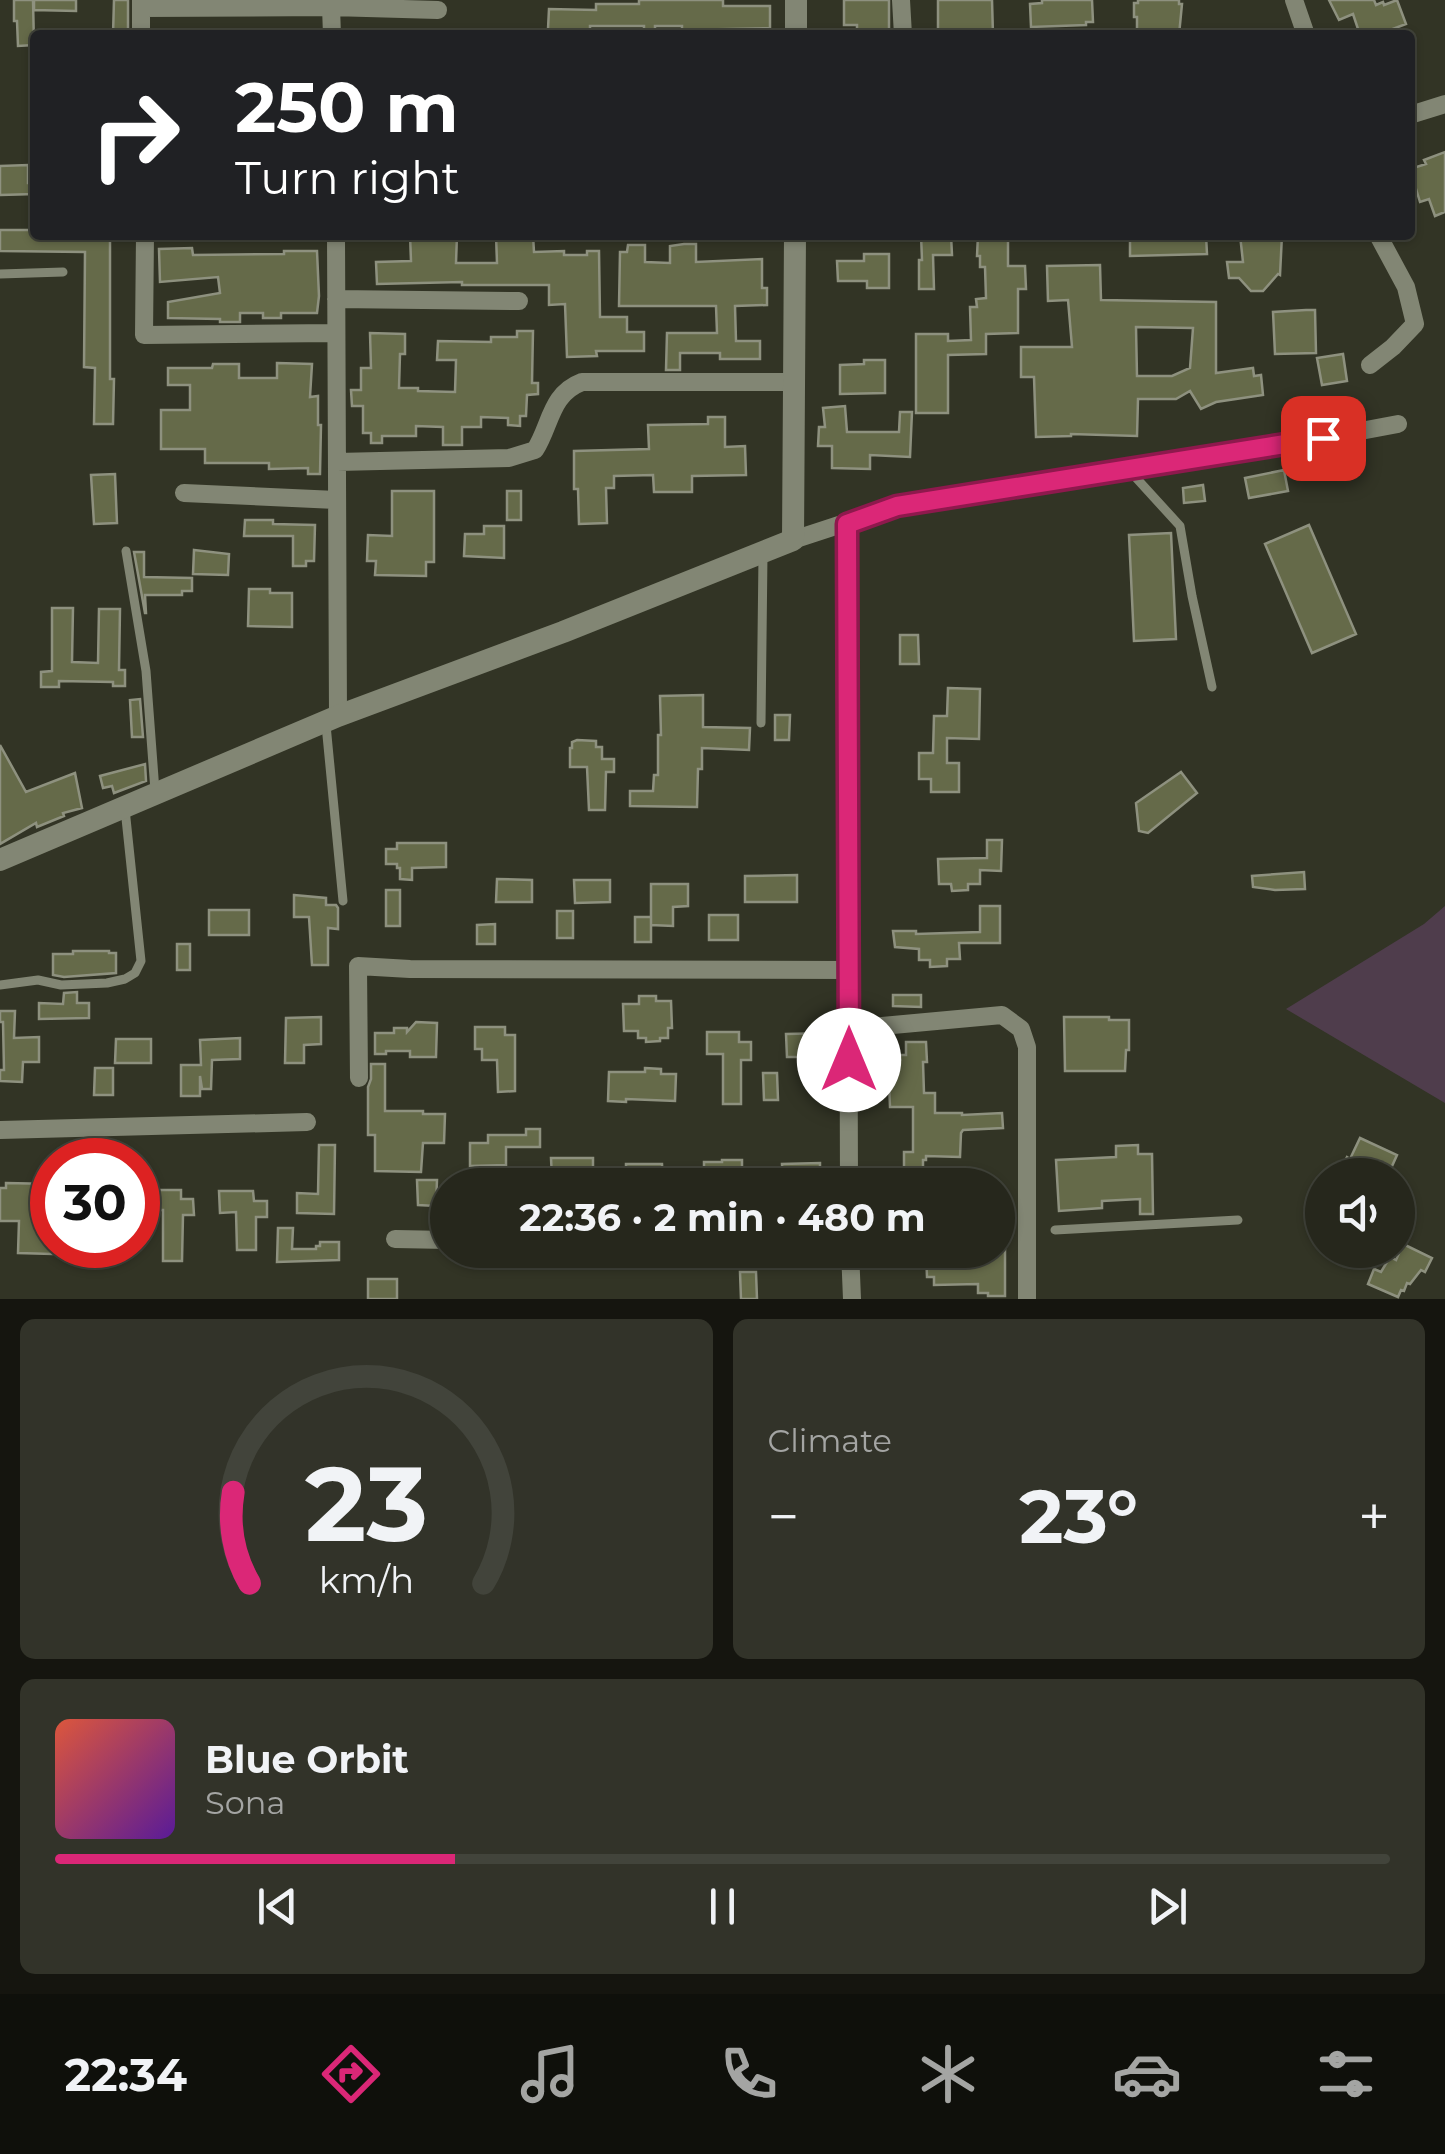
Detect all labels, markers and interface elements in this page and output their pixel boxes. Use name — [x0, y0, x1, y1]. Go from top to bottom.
text: 250 m — [235, 64, 459, 150]
icon: right — [70, 70, 200, 200]
text: Turn right — [235, 150, 460, 205]
pin — [1281, 396, 1366, 481]
icon: arrive — [1296, 411, 1351, 466]
position arrow — [797, 1008, 901, 1112]
speed limit sign: 30 — [30, 1138, 160, 1268]
map controls — [1305, 1158, 1415, 1268]
button: sound — [1305, 1158, 1415, 1268]
text: 22:36 · 2 min · 480 m — [519, 1194, 926, 1241]
text: Climate — [768, 1421, 892, 1460]
text: 23 — [305, 1440, 428, 1567]
text: 23° — [1019, 1470, 1138, 1562]
text: − — [768, 1483, 799, 1550]
text: + — [1358, 1483, 1390, 1550]
text: km/h — [319, 1558, 414, 1602]
text: Blue Orbit — [205, 1736, 409, 1783]
text: Sona — [205, 1783, 285, 1822]
icon: previous — [250, 1879, 305, 1934]
icon: pause — [695, 1879, 750, 1934]
icon: next — [1140, 1879, 1195, 1934]
icon: directions — [316, 2039, 386, 2109]
icon: music — [515, 2039, 585, 2109]
icon: phone — [714, 2039, 784, 2109]
icon: climate — [913, 2039, 983, 2109]
icon: car — [1112, 2039, 1182, 2109]
icon: filters — [1311, 2039, 1381, 2109]
text: 22:34 — [64, 2047, 187, 2102]

